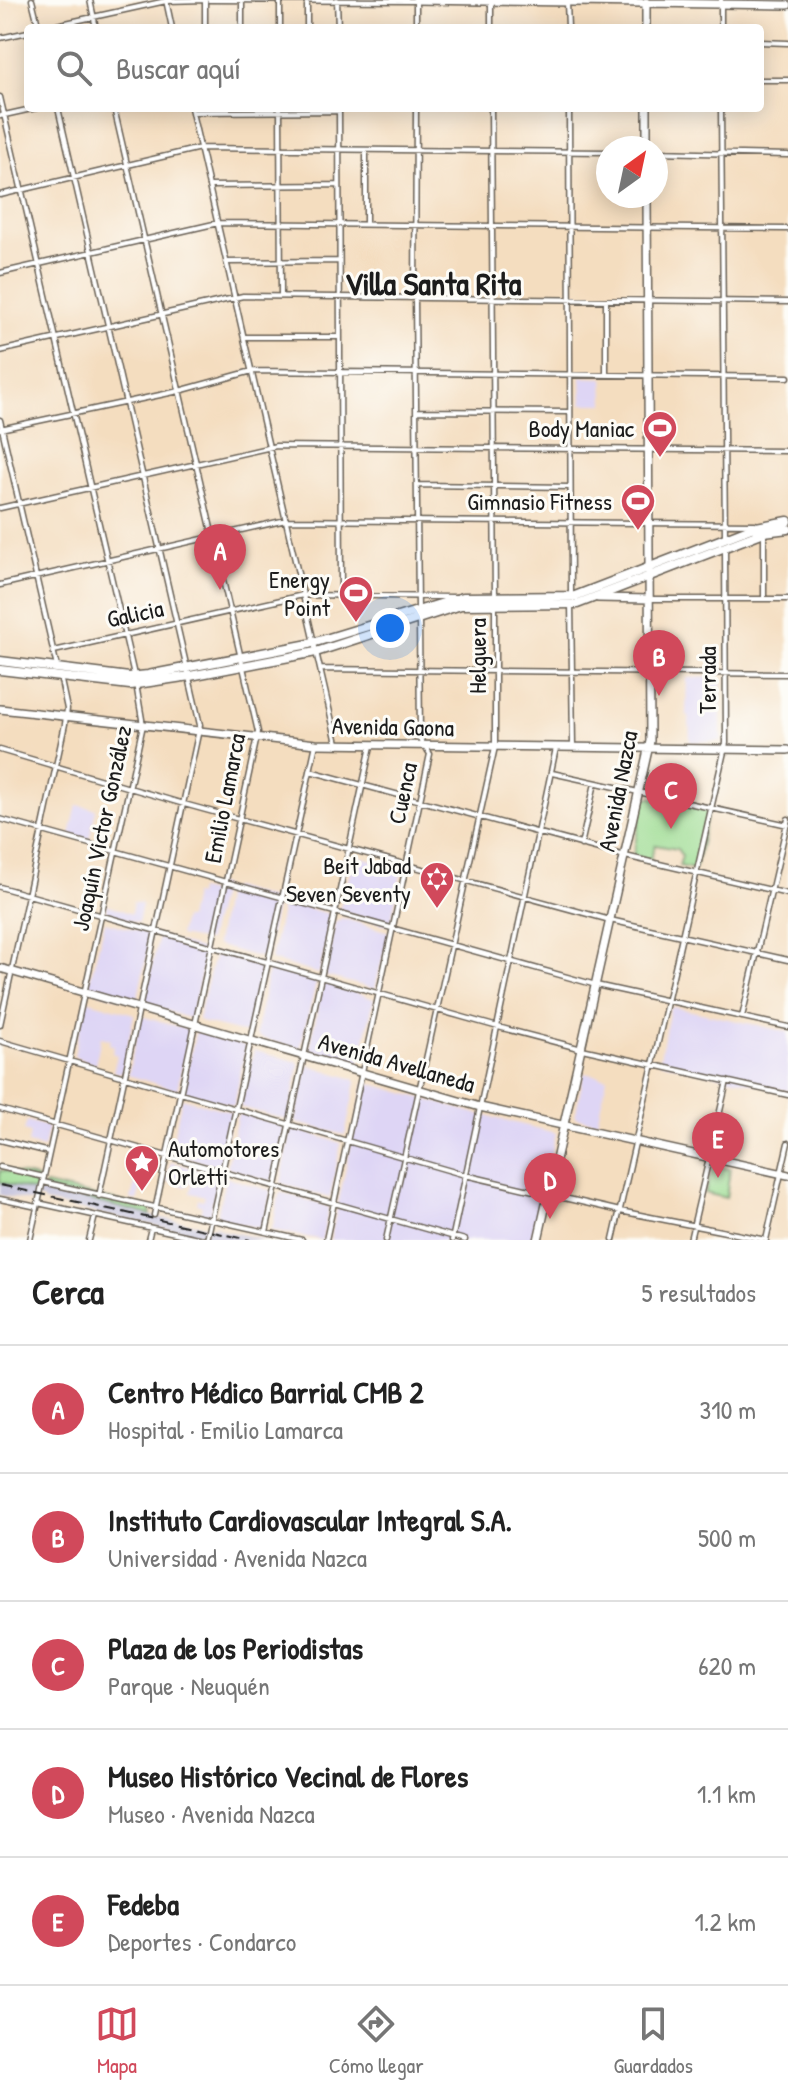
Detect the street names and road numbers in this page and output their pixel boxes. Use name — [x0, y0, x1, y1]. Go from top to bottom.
street label: Galicia — [104, 591, 166, 635]
street label: Helguera — [461, 618, 493, 694]
street label: Terrada — [691, 646, 723, 714]
street label: Avenida Gaona — [332, 709, 454, 743]
street label: Joaquín Victor González — [64, 722, 138, 934]
street label: Avenida Nazca — [590, 728, 644, 854]
street label: Emilio Lamarca — [196, 731, 252, 865]
street label: Cuenca — [380, 759, 424, 827]
street label: Avenida Avellaneda — [315, 1024, 479, 1100]

